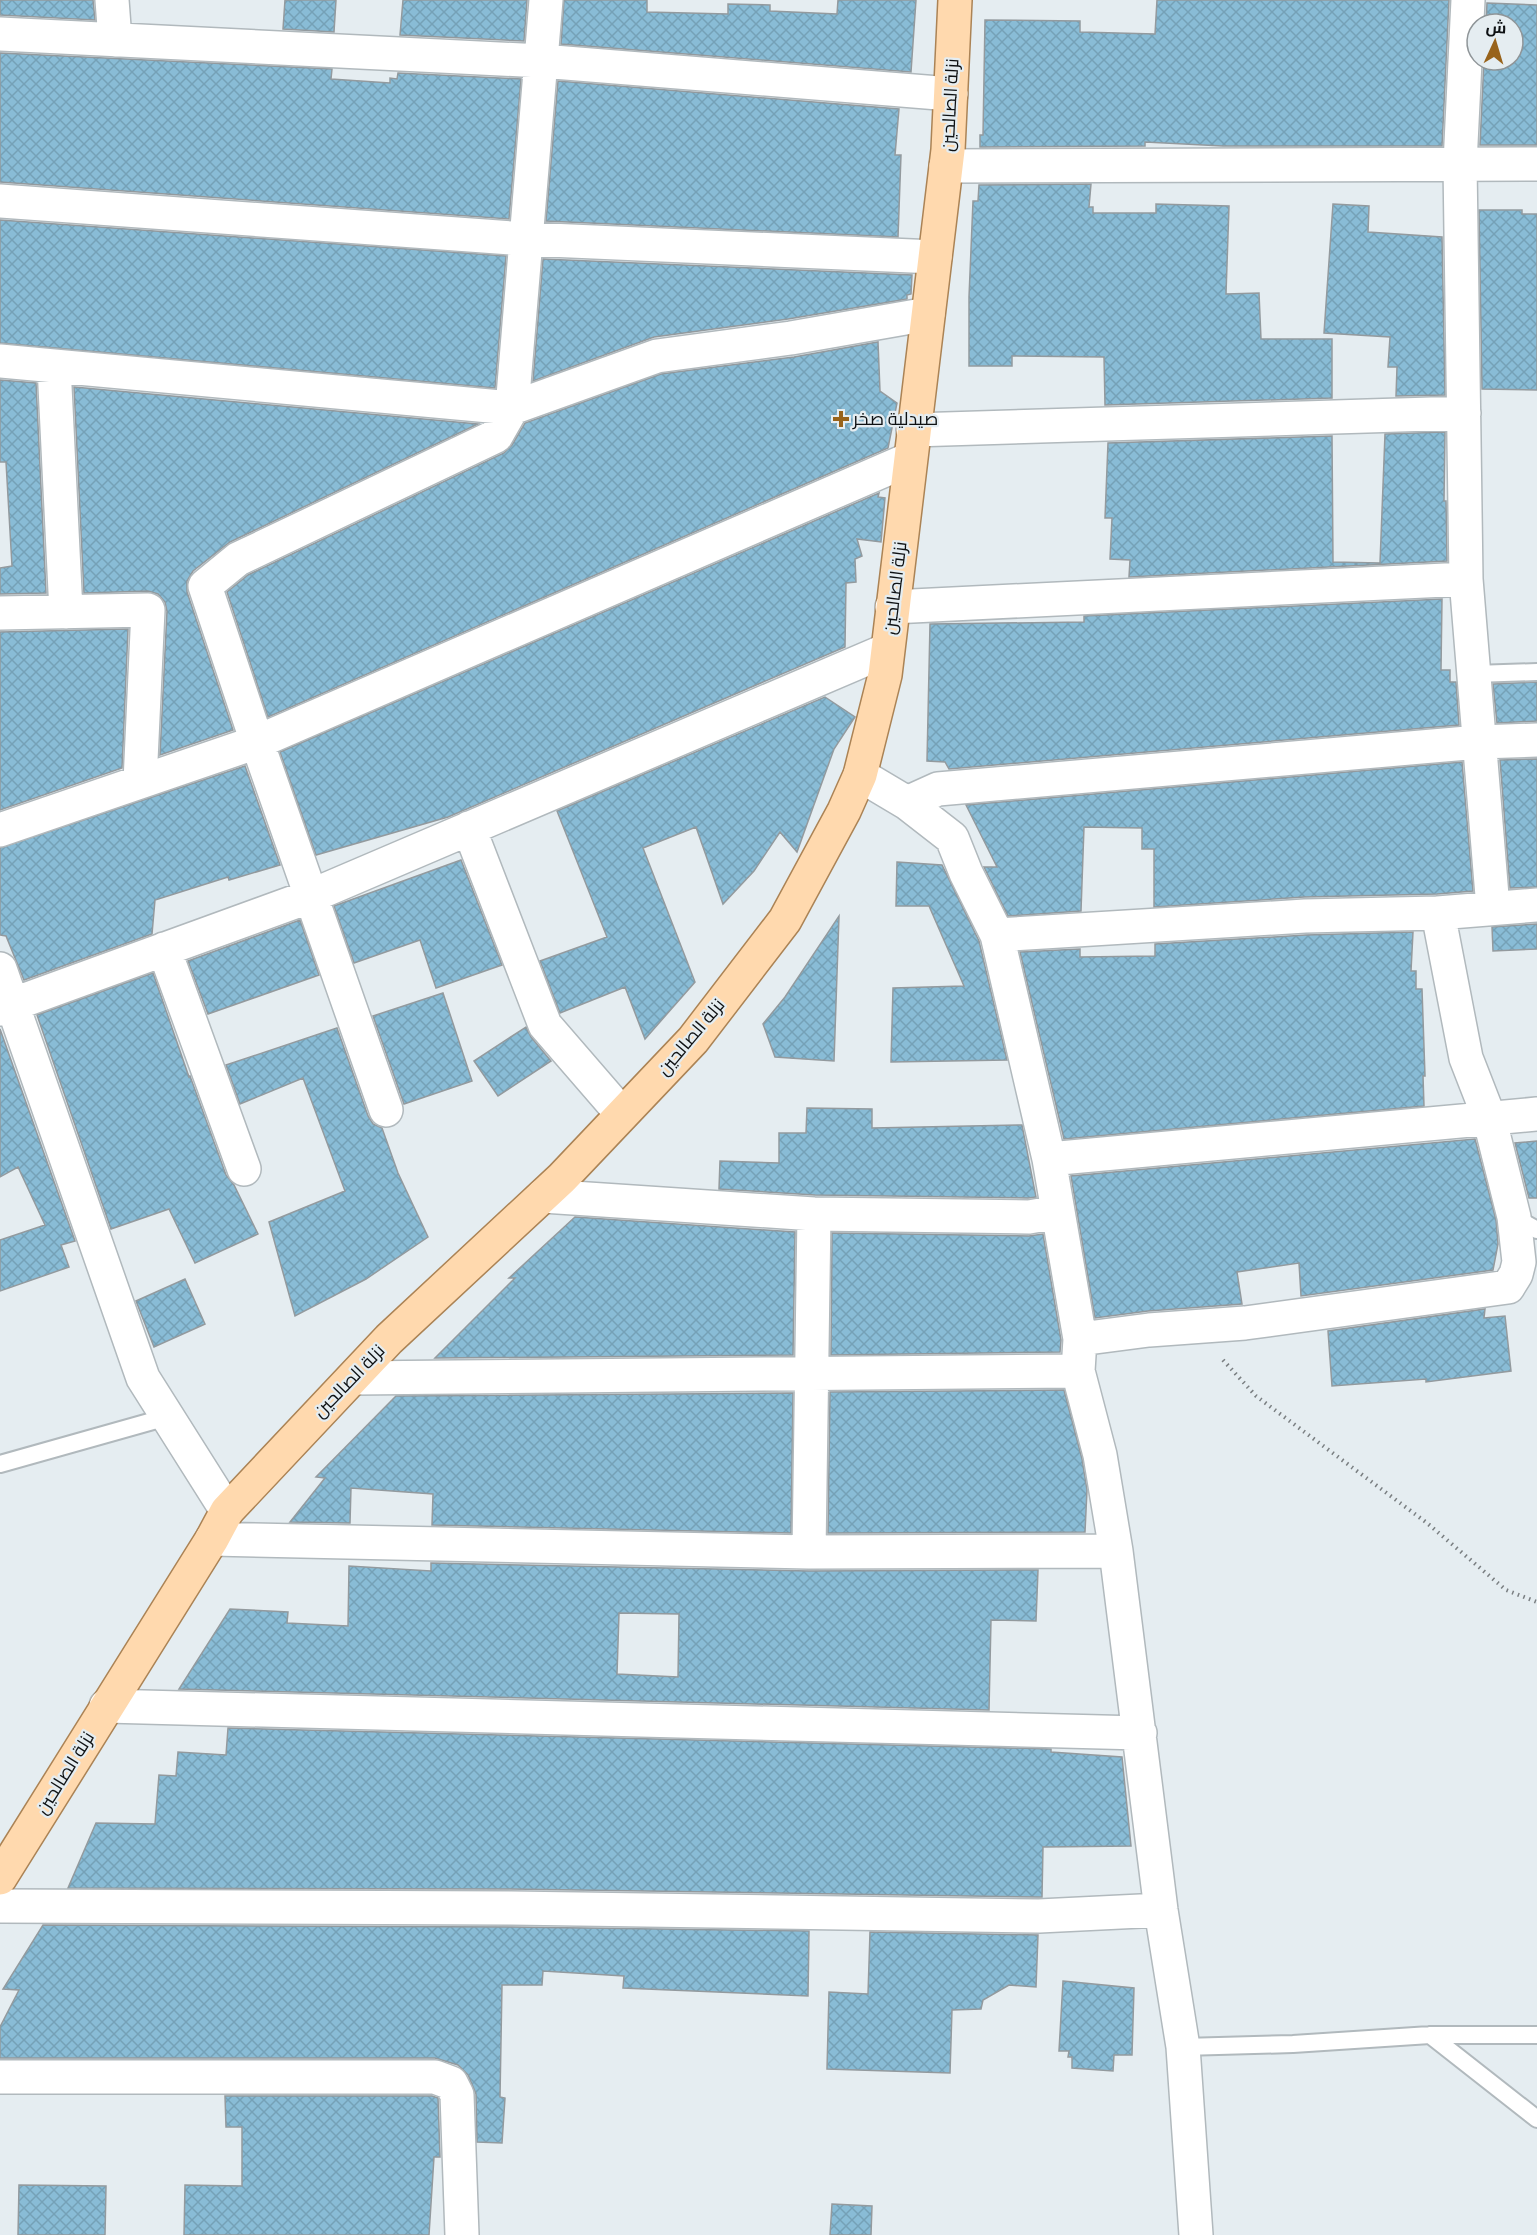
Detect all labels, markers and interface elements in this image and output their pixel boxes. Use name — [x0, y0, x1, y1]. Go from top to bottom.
north arrow — [1465, 12, 1525, 72]
text: ش — [1485, 16, 1507, 38]
street label: نزلة الصالحين — [936, 58, 963, 152]
place label: صيدلية صخر — [852, 407, 938, 430]
marker: صيدلية صخر — [834, 412, 848, 426]
street label: نزلة الصالحين — [877, 540, 912, 636]
street label: نزلة الصالحين — [652, 993, 729, 1080]
street label: نزلة الصالحين — [308, 1339, 389, 1422]
street label: نزلة الصالحين — [30, 1727, 99, 1818]

